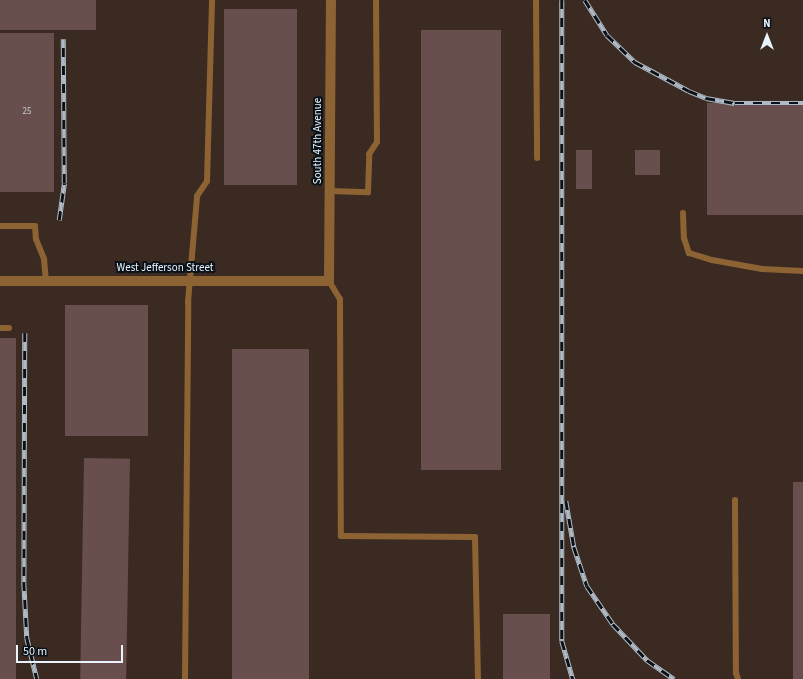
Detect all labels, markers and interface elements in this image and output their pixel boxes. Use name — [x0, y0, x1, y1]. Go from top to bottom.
north arrow — [747, 16, 787, 56]
text: N — [763, 16, 771, 31]
street label: South 47th Avenue — [311, 98, 325, 184]
house number: 25 — [23, 107, 31, 117]
street label: West Jefferson Street — [117, 261, 213, 275]
scale bar — [18, 637, 125, 663]
text: 50 m — [23, 643, 47, 660]

